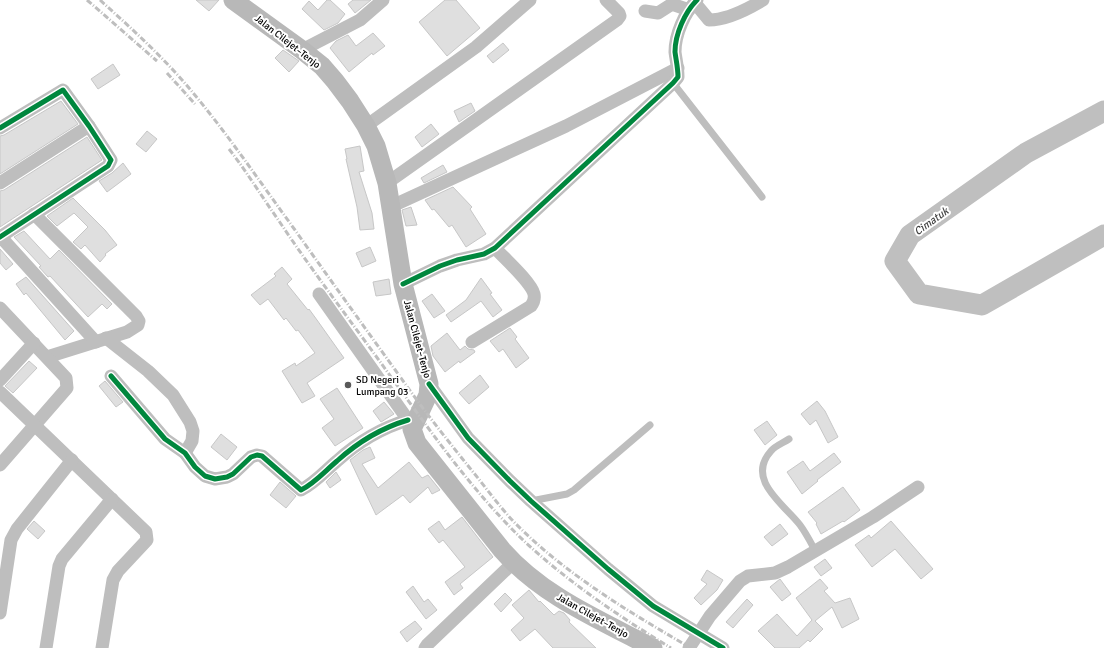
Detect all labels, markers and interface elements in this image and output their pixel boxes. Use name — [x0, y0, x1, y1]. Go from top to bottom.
street label: Jalan Cilejet–Tenjo — [252, 12, 323, 71]
water label: Cimatuk — [912, 204, 952, 238]
street label: Jalan Cilejet–Tenjo — [401, 299, 433, 380]
place label: SD Negeri Lumpang 03 — [356, 374, 409, 398]
marker: SD Negeri Lumpang 03 — [343, 380, 353, 390]
street label: Jalan Cilejet–Tenjo — [555, 591, 630, 641]

